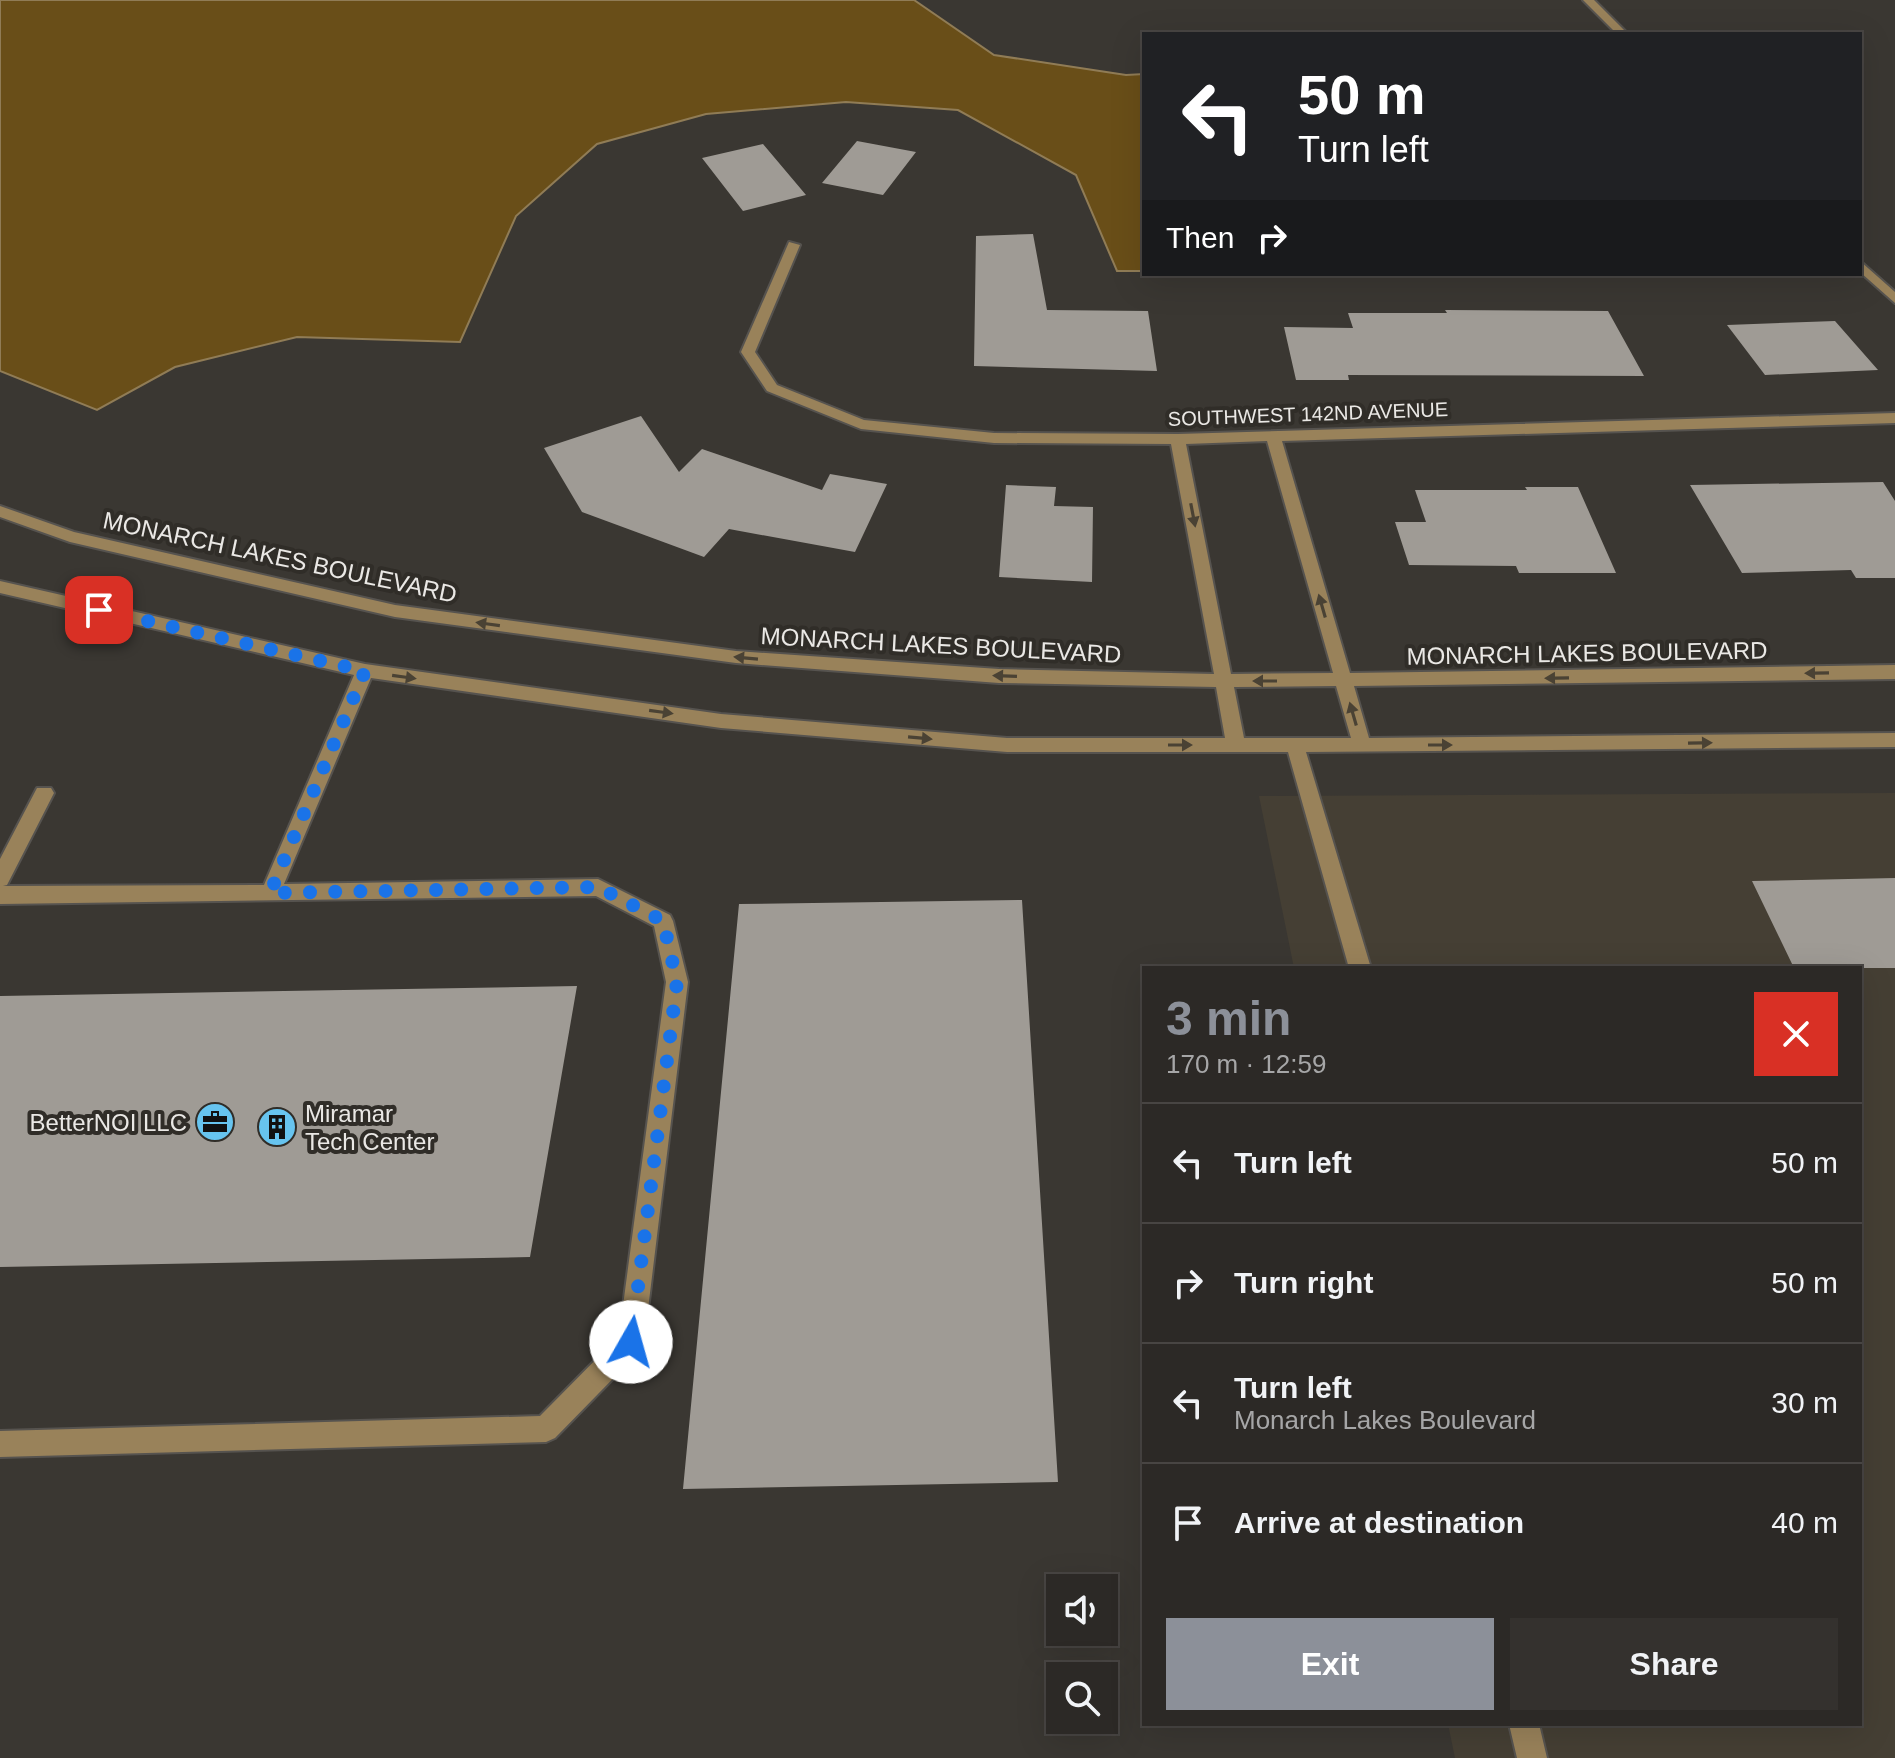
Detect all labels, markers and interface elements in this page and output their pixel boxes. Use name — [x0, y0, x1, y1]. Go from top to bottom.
text: 50 m — [1298, 63, 1426, 126]
icon: left — [1166, 64, 1270, 168]
text: Turn left — [1298, 129, 1429, 170]
icon: right — [1250, 216, 1294, 260]
text: Then — [1166, 221, 1234, 254]
street label: SOUTHWEST 142ND AVENUE — [1167, 398, 1449, 430]
one-way arrow — [1187, 503, 1199, 528]
street label: MONARCH LAKES BOULEVARD — [101, 506, 459, 608]
pin — [65, 576, 133, 644]
icon: arrive — [77, 588, 121, 632]
one-way arrow — [1316, 594, 1328, 619]
one-way arrow — [476, 617, 501, 630]
street label: MONARCH LAKES BOULEVARD — [760, 622, 1122, 668]
street label: MONARCH LAKES BOULEVARD — [1406, 636, 1768, 670]
one-way arrow — [733, 651, 758, 664]
one-way arrow — [1804, 667, 1829, 679]
one-way arrow — [992, 669, 1017, 682]
one-way arrow — [392, 671, 417, 684]
one-way arrow — [1544, 671, 1569, 684]
one-way arrow — [1252, 675, 1277, 687]
one-way arrow — [1346, 701, 1358, 726]
one-way arrow — [649, 706, 674, 719]
one-way arrow — [908, 732, 933, 745]
one-way arrow — [1688, 737, 1713, 749]
one-way arrow — [1168, 739, 1193, 751]
one-way arrow — [1428, 739, 1453, 751]
text: 3 min — [1166, 992, 1291, 1045]
button: close — [1754, 992, 1838, 1076]
text: 170 m · 12:59 — [1166, 1049, 1326, 1079]
place label: Miramar Tech Center — [305, 1100, 434, 1155]
office icon: BetterNOI LLC — [194, 1101, 236, 1143]
building icon: Miramar Tech Center — [256, 1106, 298, 1148]
place label: BetterNOI LLC — [30, 1109, 187, 1136]
icon: left — [1166, 1141, 1210, 1185]
text: Turn left — [1234, 1146, 1352, 1179]
text: 50 m — [1771, 1146, 1838, 1179]
icon: right — [1166, 1261, 1210, 1305]
text: Turn right — [1234, 1266, 1373, 1299]
text: 50 m — [1771, 1266, 1838, 1299]
position arrow — [589, 1300, 673, 1384]
text: Turn left — [1234, 1371, 1352, 1404]
icon: left — [1166, 1381, 1210, 1425]
text: 30 m — [1771, 1386, 1838, 1419]
text: Monarch Lakes Boulevard — [1234, 1405, 1536, 1435]
icon: arrive — [1166, 1501, 1210, 1545]
text: Arrive at destination — [1234, 1506, 1524, 1539]
text: 40 m — [1771, 1506, 1838, 1539]
map controls — [1046, 1574, 1118, 1734]
button: sound — [1046, 1574, 1118, 1646]
button: Exit — [1166, 1618, 1494, 1710]
button: Share — [1510, 1618, 1838, 1710]
button: search — [1046, 1662, 1118, 1734]

